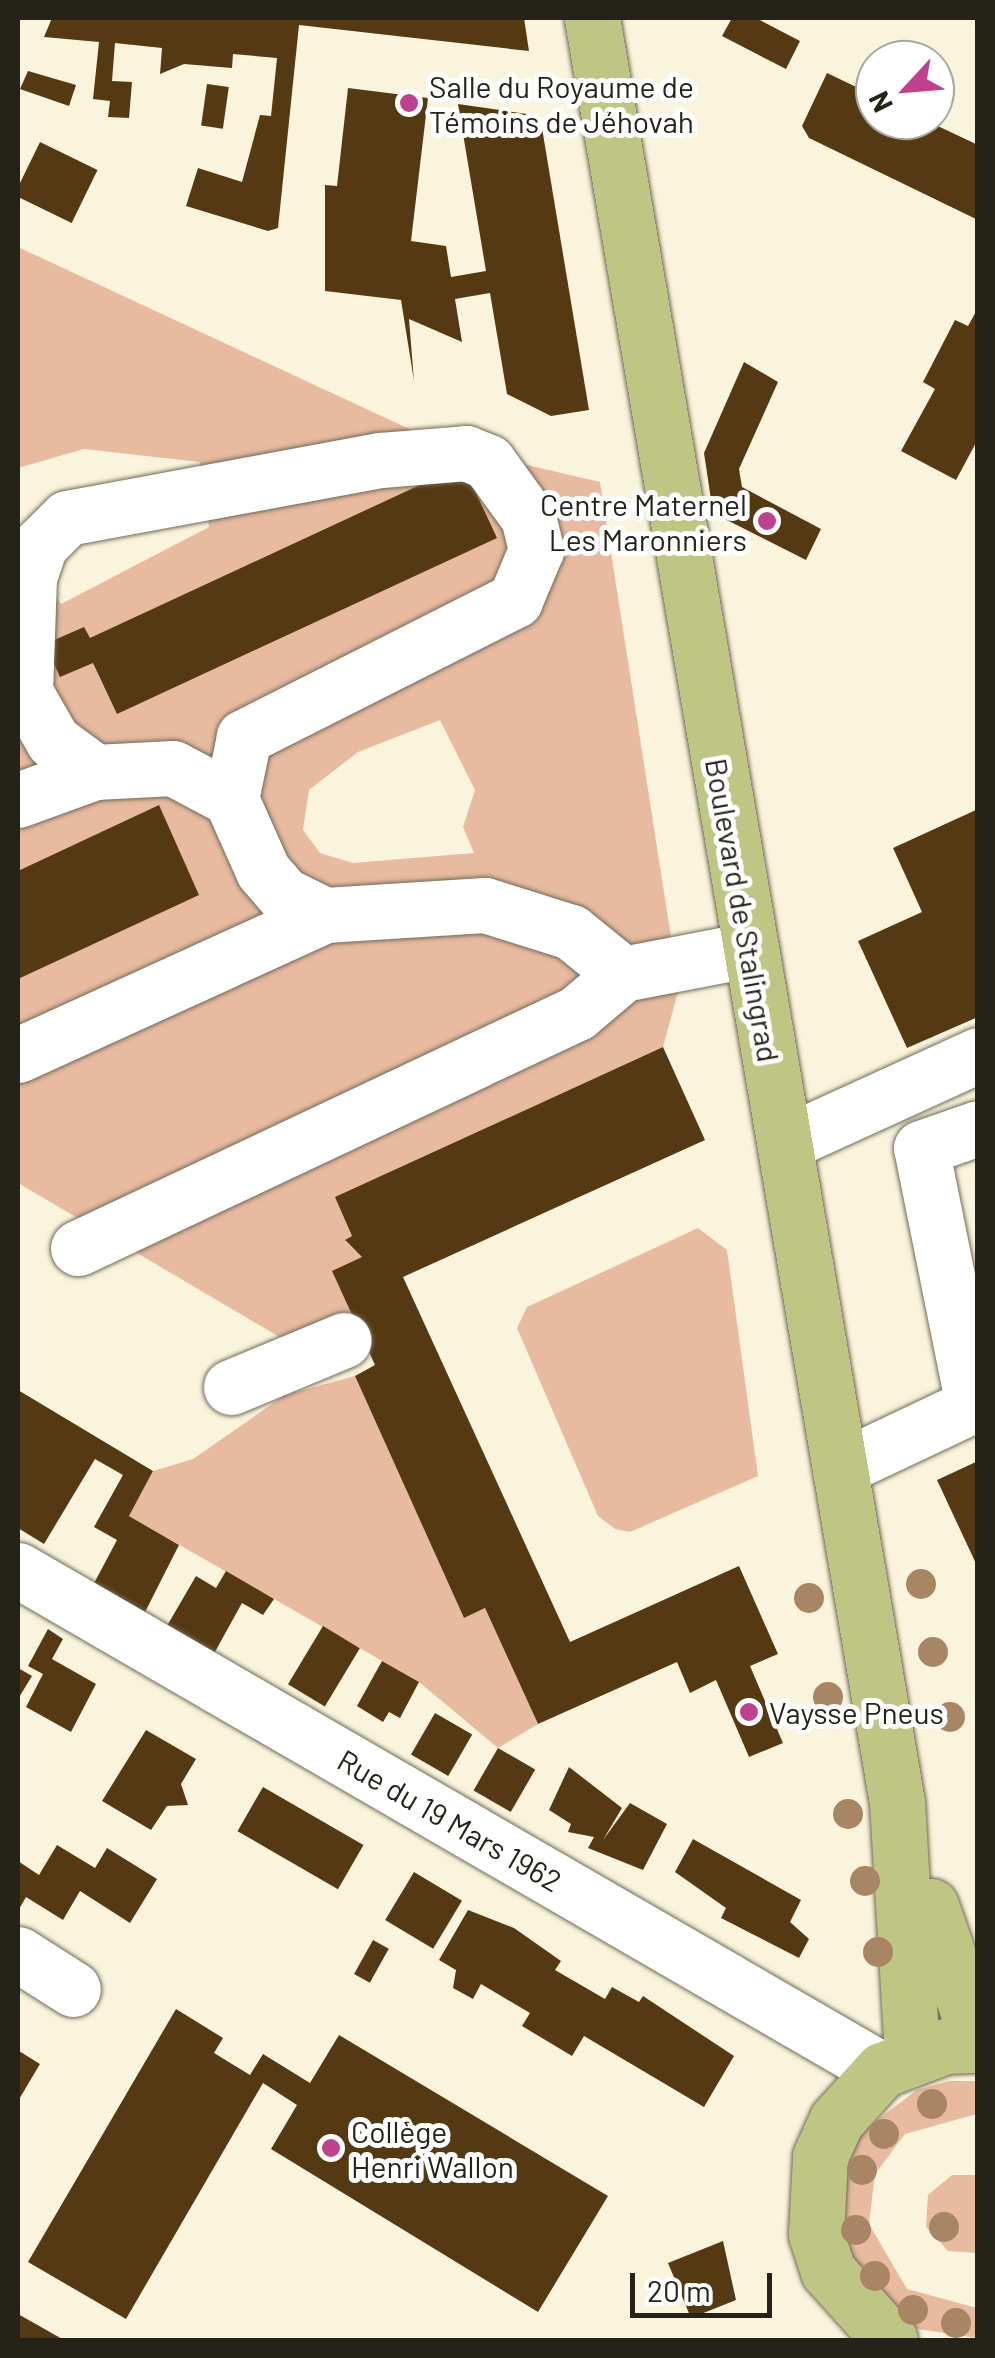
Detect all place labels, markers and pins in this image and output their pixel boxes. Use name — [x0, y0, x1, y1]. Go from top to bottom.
place label: Salle du Royaume de Témoins de Jéhovah — [429, 68, 694, 138]
marker: Salle du Royaume de Témoins de Jéhovah — [398, 92, 420, 114]
place label: Centre Maternel Les Maronniers — [540, 486, 747, 556]
marker: Centre Maternel Les Maronniers — [756, 510, 778, 532]
place label: Vaysse Pneus — [769, 1694, 944, 1730]
marker: Vaysse Pneus — [738, 1701, 760, 1723]
place label: Collège Henri Wallon — [351, 2113, 514, 2184]
marker: Collège Henri Wallon — [320, 2137, 342, 2159]

